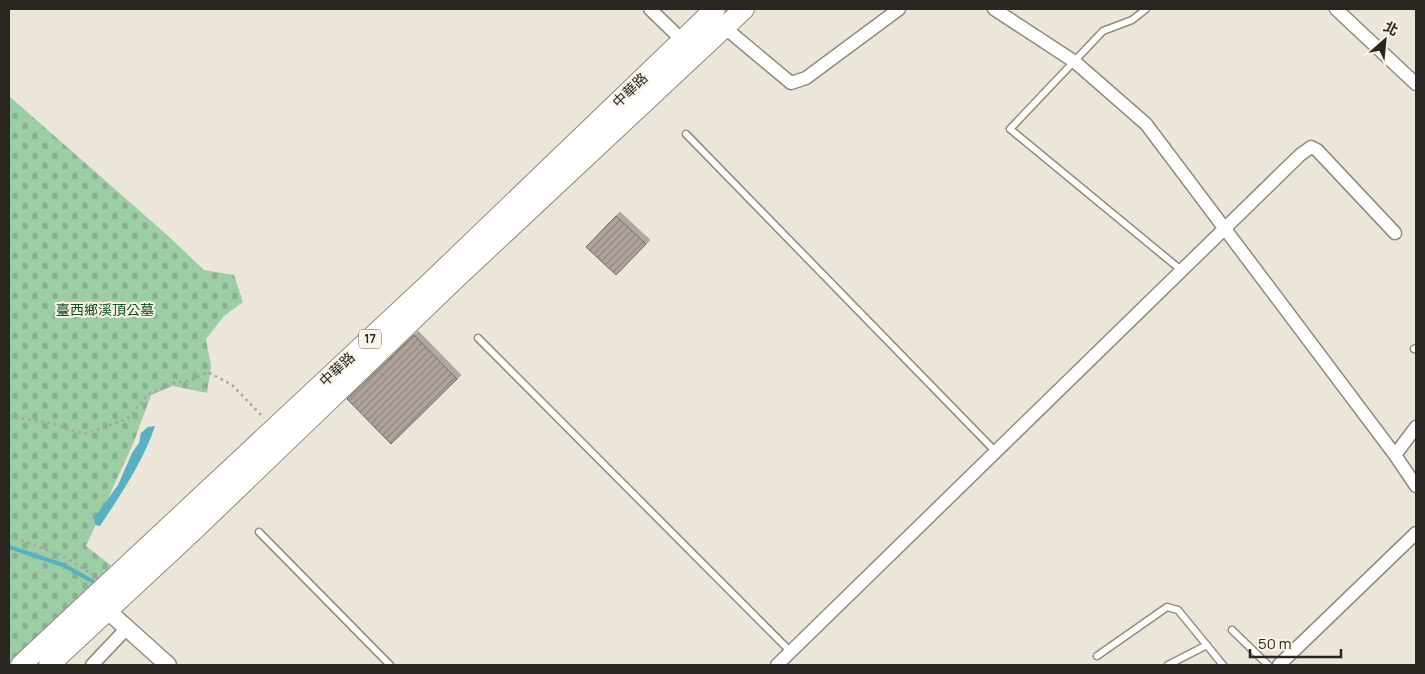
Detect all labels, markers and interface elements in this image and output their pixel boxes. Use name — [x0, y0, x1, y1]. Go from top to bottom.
north arrow — [1360, 15, 1410, 65]
text: 北 — [1381, 16, 1402, 40]
street label: 中華路 — [608, 68, 651, 111]
park label: 臺西鄉溪頂公墓 — [56, 300, 154, 319]
road number: 17 — [359, 329, 381, 348]
street label: 中華路 — [315, 347, 358, 390]
scale bar — [1250, 626, 1341, 658]
text: 50 m — [1258, 633, 1292, 654]

